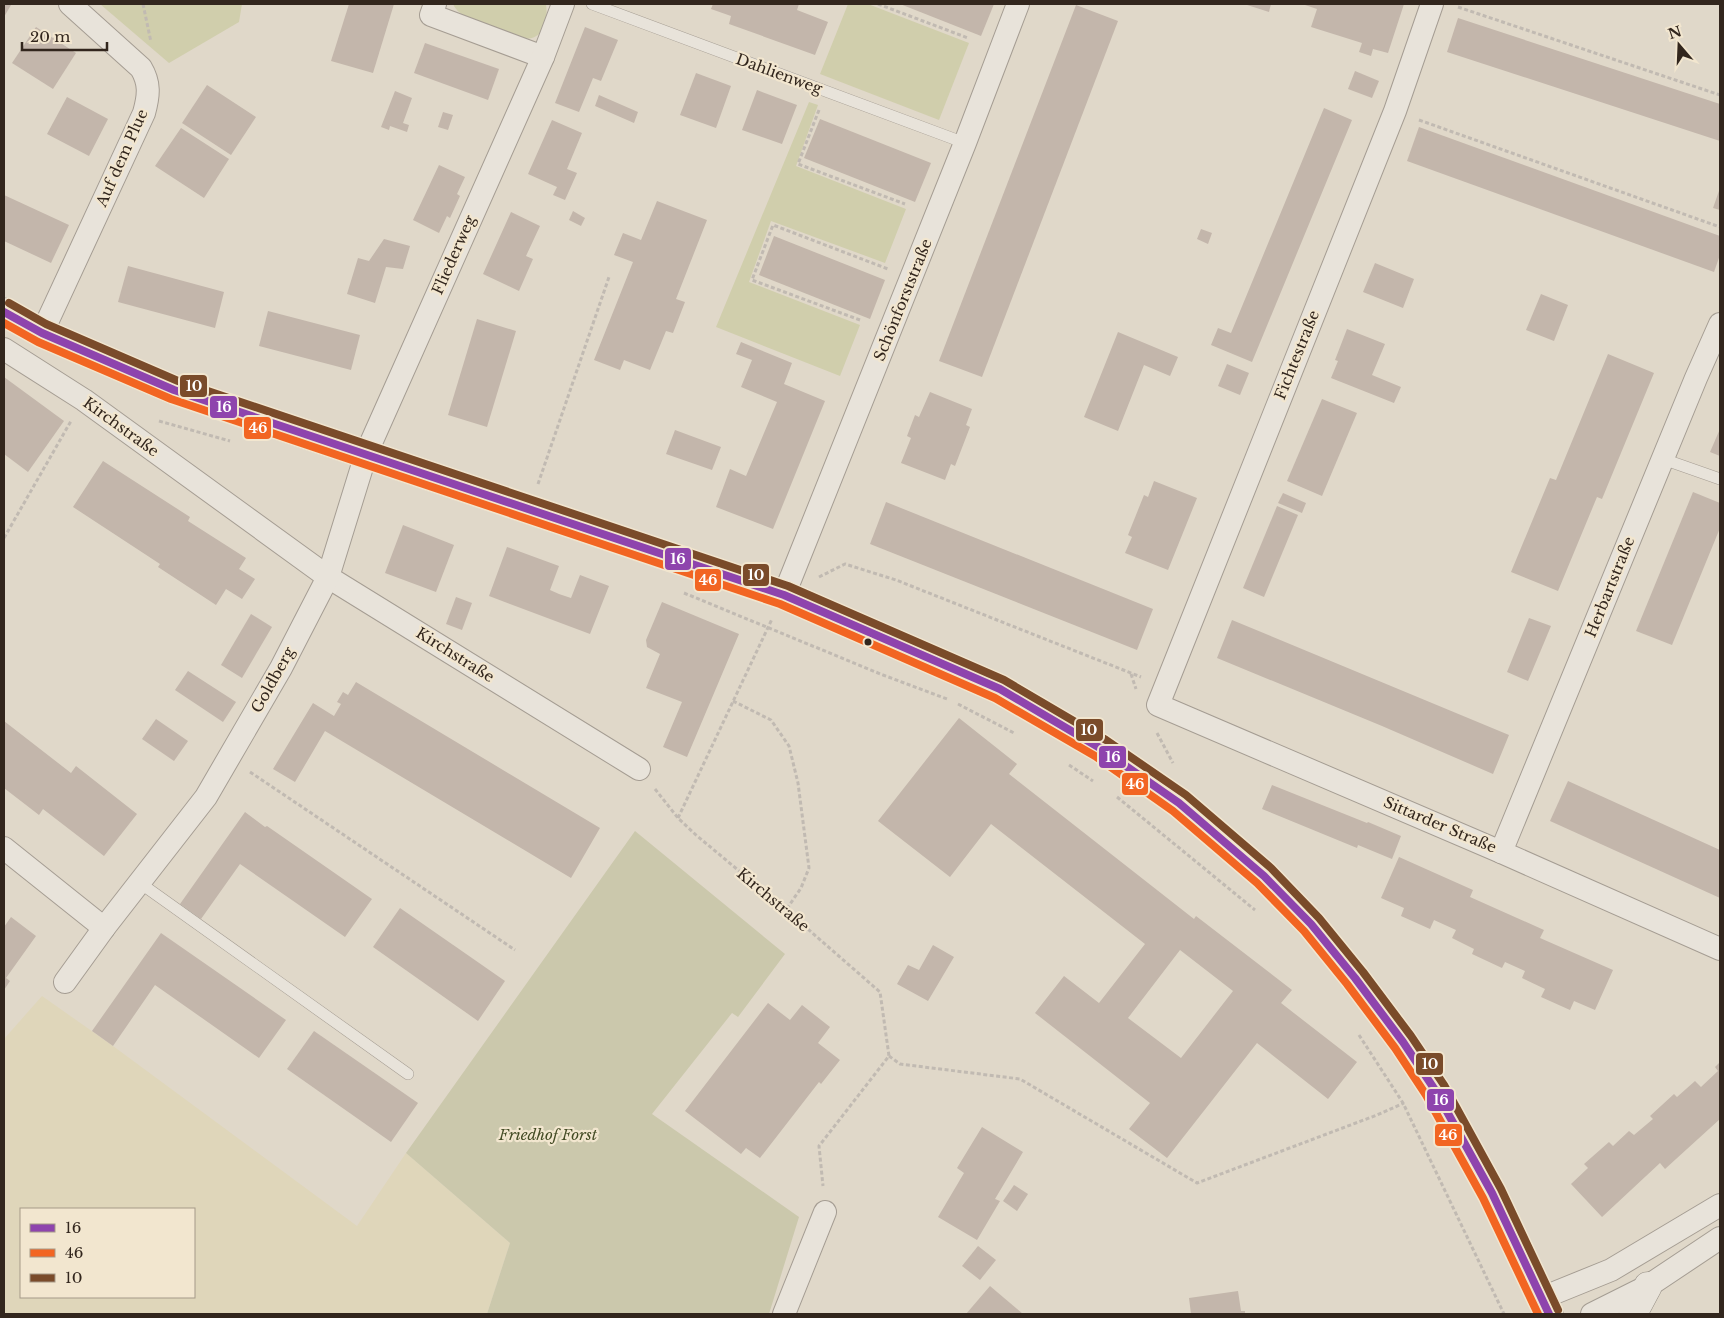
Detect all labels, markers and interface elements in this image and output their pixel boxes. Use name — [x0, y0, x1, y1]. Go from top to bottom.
scale bar — [22, 20, 108, 52]
north arrow — [1654, 20, 1704, 70]
text: N — [1666, 22, 1684, 43]
text: 20 m — [30, 27, 70, 46]
street label: Dahlienweg — [733, 49, 826, 98]
street label: Auf dem Plue — [91, 106, 152, 210]
street label: Fliederweg — [428, 211, 480, 297]
street label: Schönforststraße — [869, 236, 936, 364]
street label: Fichtestraße — [1270, 307, 1323, 402]
line badge: 10 — [179, 374, 208, 398]
text: 10 — [186, 377, 202, 395]
street label: Kirchstraße — [80, 393, 163, 460]
line badge: 16 — [209, 395, 238, 419]
text: 16 — [216, 398, 232, 416]
line badge: 46 — [243, 416, 272, 440]
text: 46 — [249, 419, 267, 437]
street label: Herbartstraße — [1581, 534, 1638, 640]
line badge: 16 — [664, 547, 692, 571]
text: 16 — [670, 550, 686, 568]
line badge: 10 — [742, 563, 770, 587]
text: 10 — [748, 566, 764, 584]
line badge: 46 — [694, 568, 722, 592]
text: 46 — [699, 571, 717, 589]
street label: Kirchstraße — [413, 623, 498, 686]
unlabelled marker — [863, 637, 873, 647]
street label: Goldberg — [247, 643, 299, 716]
line badge: 10 — [1075, 718, 1104, 742]
text: 10 — [1081, 721, 1097, 739]
line badge: 16 — [1098, 745, 1127, 769]
text: 16 — [1105, 748, 1121, 766]
line badge: 46 — [1121, 772, 1149, 796]
text: 46 — [1126, 775, 1144, 793]
street label: Sittarder Straße — [1381, 792, 1500, 857]
street label: Kirchstraße — [733, 864, 813, 935]
line badge: 10 — [1415, 1052, 1444, 1076]
text: 10 — [1422, 1055, 1438, 1073]
line badge: 16 — [1426, 1088, 1455, 1112]
text: 16 — [1433, 1091, 1449, 1109]
line badge: 46 — [1434, 1123, 1463, 1147]
park label: Friedhof Forst — [498, 1125, 598, 1144]
text: 46 — [1439, 1126, 1457, 1144]
legend — [20, 1208, 195, 1298]
text: 16 — [65, 1218, 81, 1237]
text: 46 — [65, 1243, 83, 1262]
text: 10 — [65, 1268, 82, 1287]

